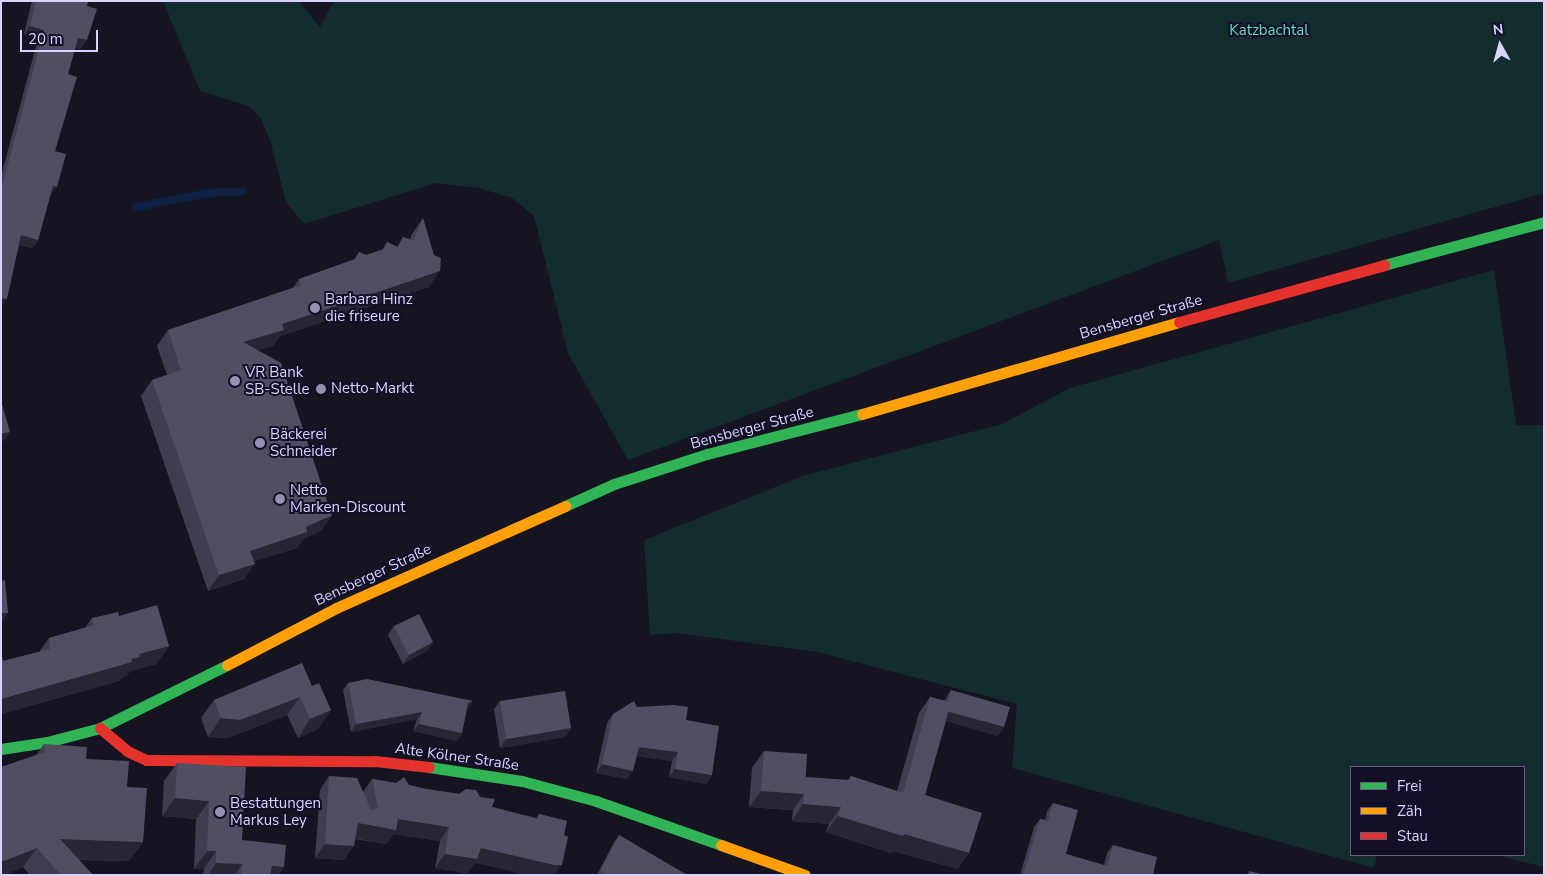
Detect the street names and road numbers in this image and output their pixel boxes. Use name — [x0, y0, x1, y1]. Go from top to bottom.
street label: Bensberger Straße — [1078, 291, 1204, 343]
street label: Bensberger Straße — [688, 403, 816, 453]
street label: Bensberger Straße — [312, 540, 434, 610]
street label: Alte Kölner Straße — [394, 739, 520, 775]

